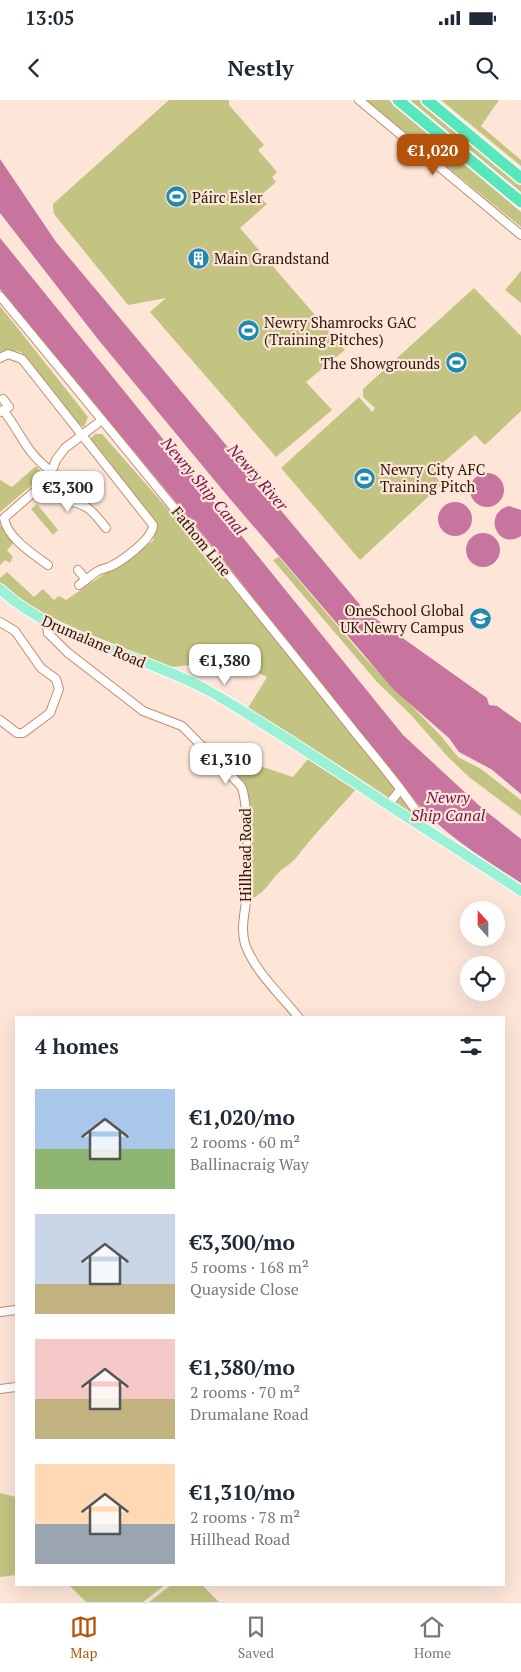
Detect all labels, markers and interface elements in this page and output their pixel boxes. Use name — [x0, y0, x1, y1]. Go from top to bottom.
text: 13:05 — [25, 5, 74, 30]
text: Nestly — [227, 53, 294, 82]
icon: back — [20, 54, 48, 82]
icon: search — [473, 54, 501, 82]
pin: €1,020 — [392, 134, 474, 176]
text: €1,020 — [408, 139, 458, 161]
sports icon: Páirc Esler — [164, 185, 188, 209]
place label: Páirc Esler — [192, 187, 263, 207]
building icon: Main Grandstand — [186, 246, 210, 270]
place label: Main Grandstand — [214, 248, 329, 268]
place label: Newry Shamrocks GAC (Training Pitches) — [264, 312, 416, 349]
sports icon: Newry Shamrocks GAC (Training Pitches) — [236, 319, 260, 343]
sports icon: The Showgrounds — [444, 351, 468, 375]
place label: The Showgrounds — [321, 353, 440, 373]
water label: Newry Ship Canal — [156, 432, 252, 540]
water label: Newry River — [222, 438, 294, 516]
place label: Newry City AFC Training Pitch — [380, 459, 485, 496]
sports icon: Newry City AFC Training Pitch — [352, 466, 376, 490]
pin: €3,300 — [27, 470, 109, 513]
text: €3,300 — [43, 476, 93, 498]
street label: Fathom Line — [168, 502, 236, 580]
place label: OneSchool Global UK Newry Campus — [340, 600, 464, 637]
school or university icon: OneSchool Global UK Newry Campus — [468, 607, 492, 631]
street label: Drumalane Road — [39, 610, 149, 672]
pin: €1,380 — [184, 644, 266, 686]
text: €1,380 — [200, 649, 250, 671]
pin: €1,310 — [185, 742, 267, 785]
text: €1,310 — [201, 748, 251, 770]
water label: Newry Ship Canal — [411, 786, 486, 826]
street label: Hillhead Road — [235, 808, 255, 902]
north arrow — [460, 901, 505, 946]
map controls — [460, 901, 505, 1001]
button: locate — [460, 956, 505, 1001]
text: 4 homes — [35, 1032, 119, 1060]
icon: filters — [457, 1032, 485, 1060]
text: €1,020/mo — [190, 1103, 295, 1131]
icon: home — [75, 1109, 135, 1169]
text: 2 rooms · 60 m² — [190, 1131, 300, 1153]
text: Ballinacraig Way — [190, 1153, 309, 1175]
text: €3,300/mo — [190, 1228, 295, 1256]
icon: home — [75, 1234, 135, 1294]
text: 5 rooms · 168 m² — [190, 1256, 309, 1278]
text: Quayside Close — [190, 1278, 299, 1300]
text: €1,380/mo — [190, 1353, 295, 1381]
icon: home — [75, 1359, 135, 1419]
text: 2 rooms · 70 m² — [190, 1381, 300, 1403]
text: Drumalane Road — [190, 1403, 309, 1425]
text: €1,310/mo — [190, 1478, 295, 1506]
icon: home — [75, 1484, 135, 1544]
text: 2 rooms · 78 m² — [190, 1506, 300, 1528]
text: Hillhead Road — [190, 1528, 290, 1550]
tab: Map — [70, 1613, 98, 1662]
tab: Saved — [238, 1613, 274, 1662]
tab: Home — [414, 1613, 451, 1662]

